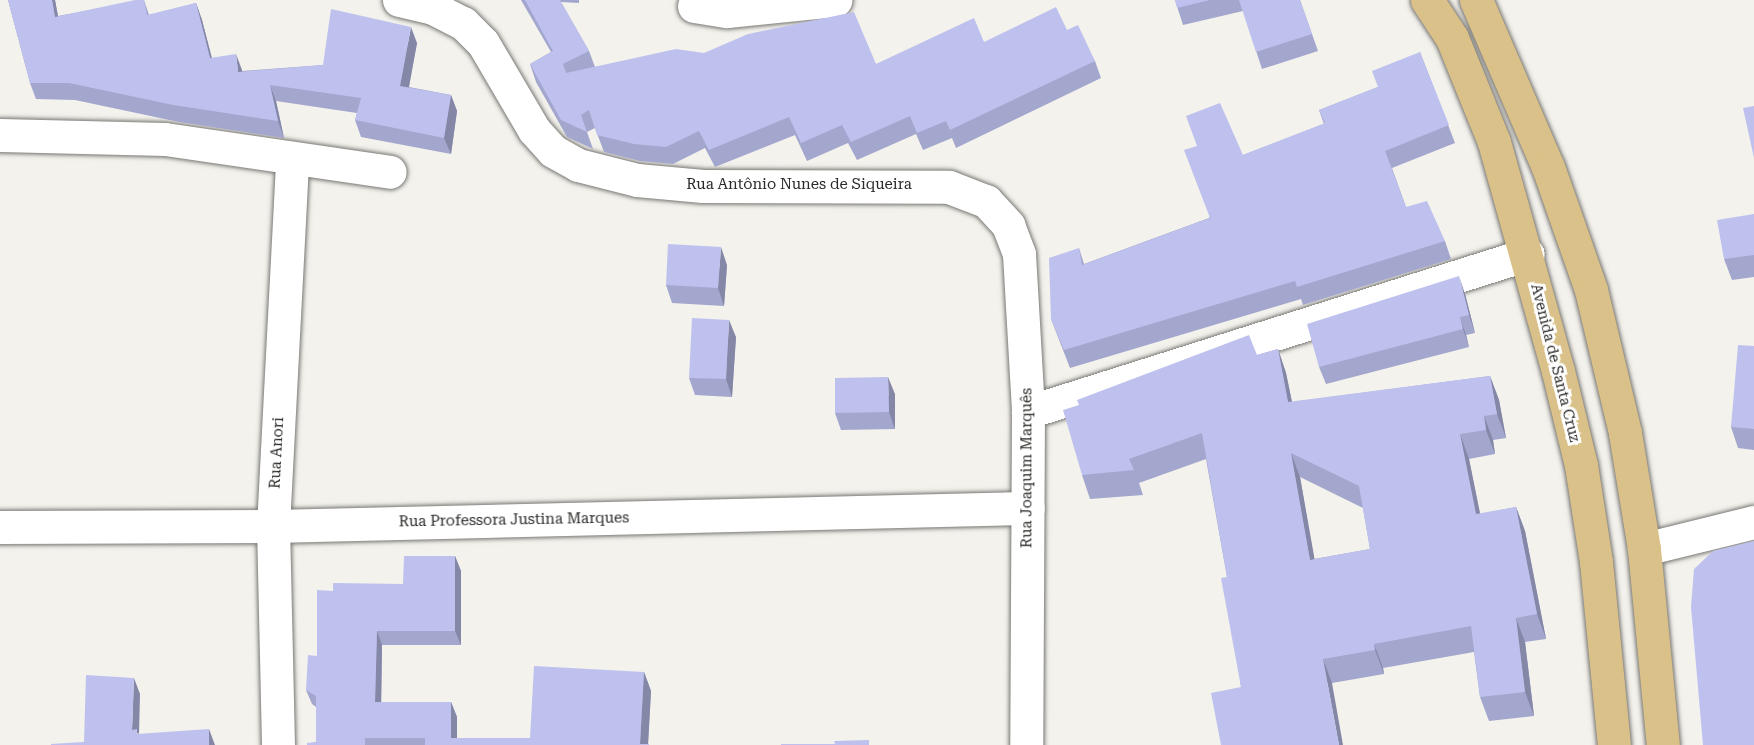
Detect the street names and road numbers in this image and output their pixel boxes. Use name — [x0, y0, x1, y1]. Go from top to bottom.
street label: Rua Antônio Nunes de Siqueira — [686, 176, 912, 194]
street label: Avenida de Santa Cruz — [1527, 282, 1583, 444]
street label: Rua Joaquim Marquês — [1018, 388, 1036, 548]
street label: Rua Anori — [266, 417, 288, 489]
street label: Rua Professora Justina Marques — [399, 509, 629, 531]

